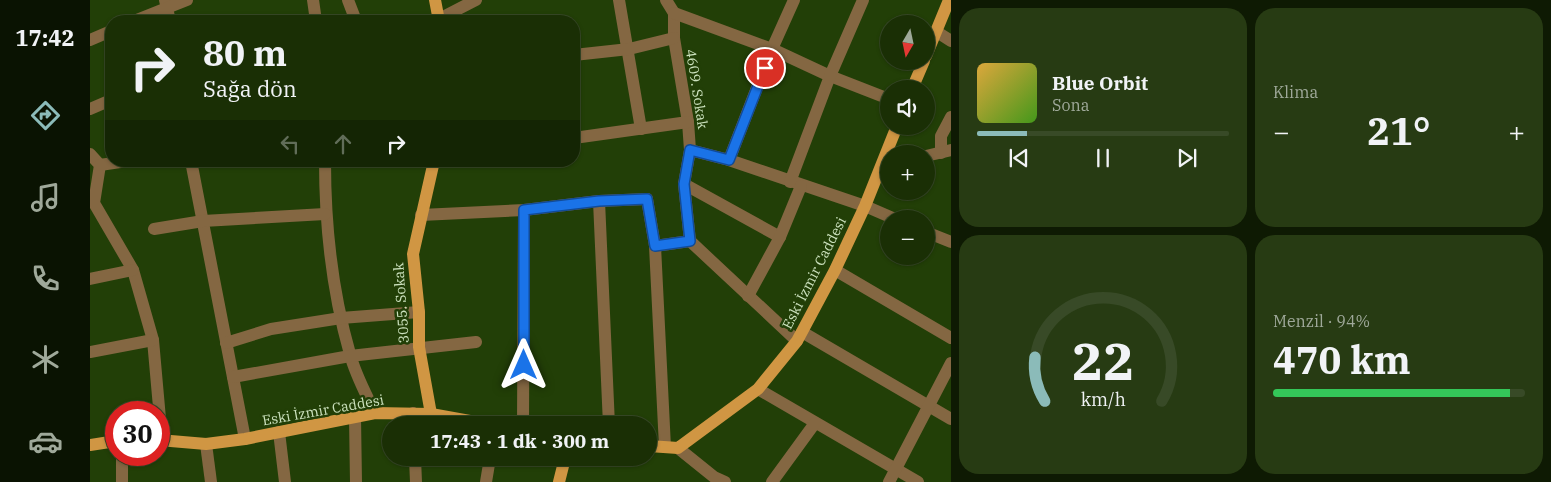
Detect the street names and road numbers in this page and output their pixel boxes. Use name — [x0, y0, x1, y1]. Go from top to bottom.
street label: 4609. Sokak — [682, 48, 712, 131]
street label: Eski İzmir Caddesi — [778, 214, 850, 332]
street label: 3055. Sokak — [389, 261, 413, 344]
street label: Eski İzmir Caddesi — [261, 390, 385, 430]

